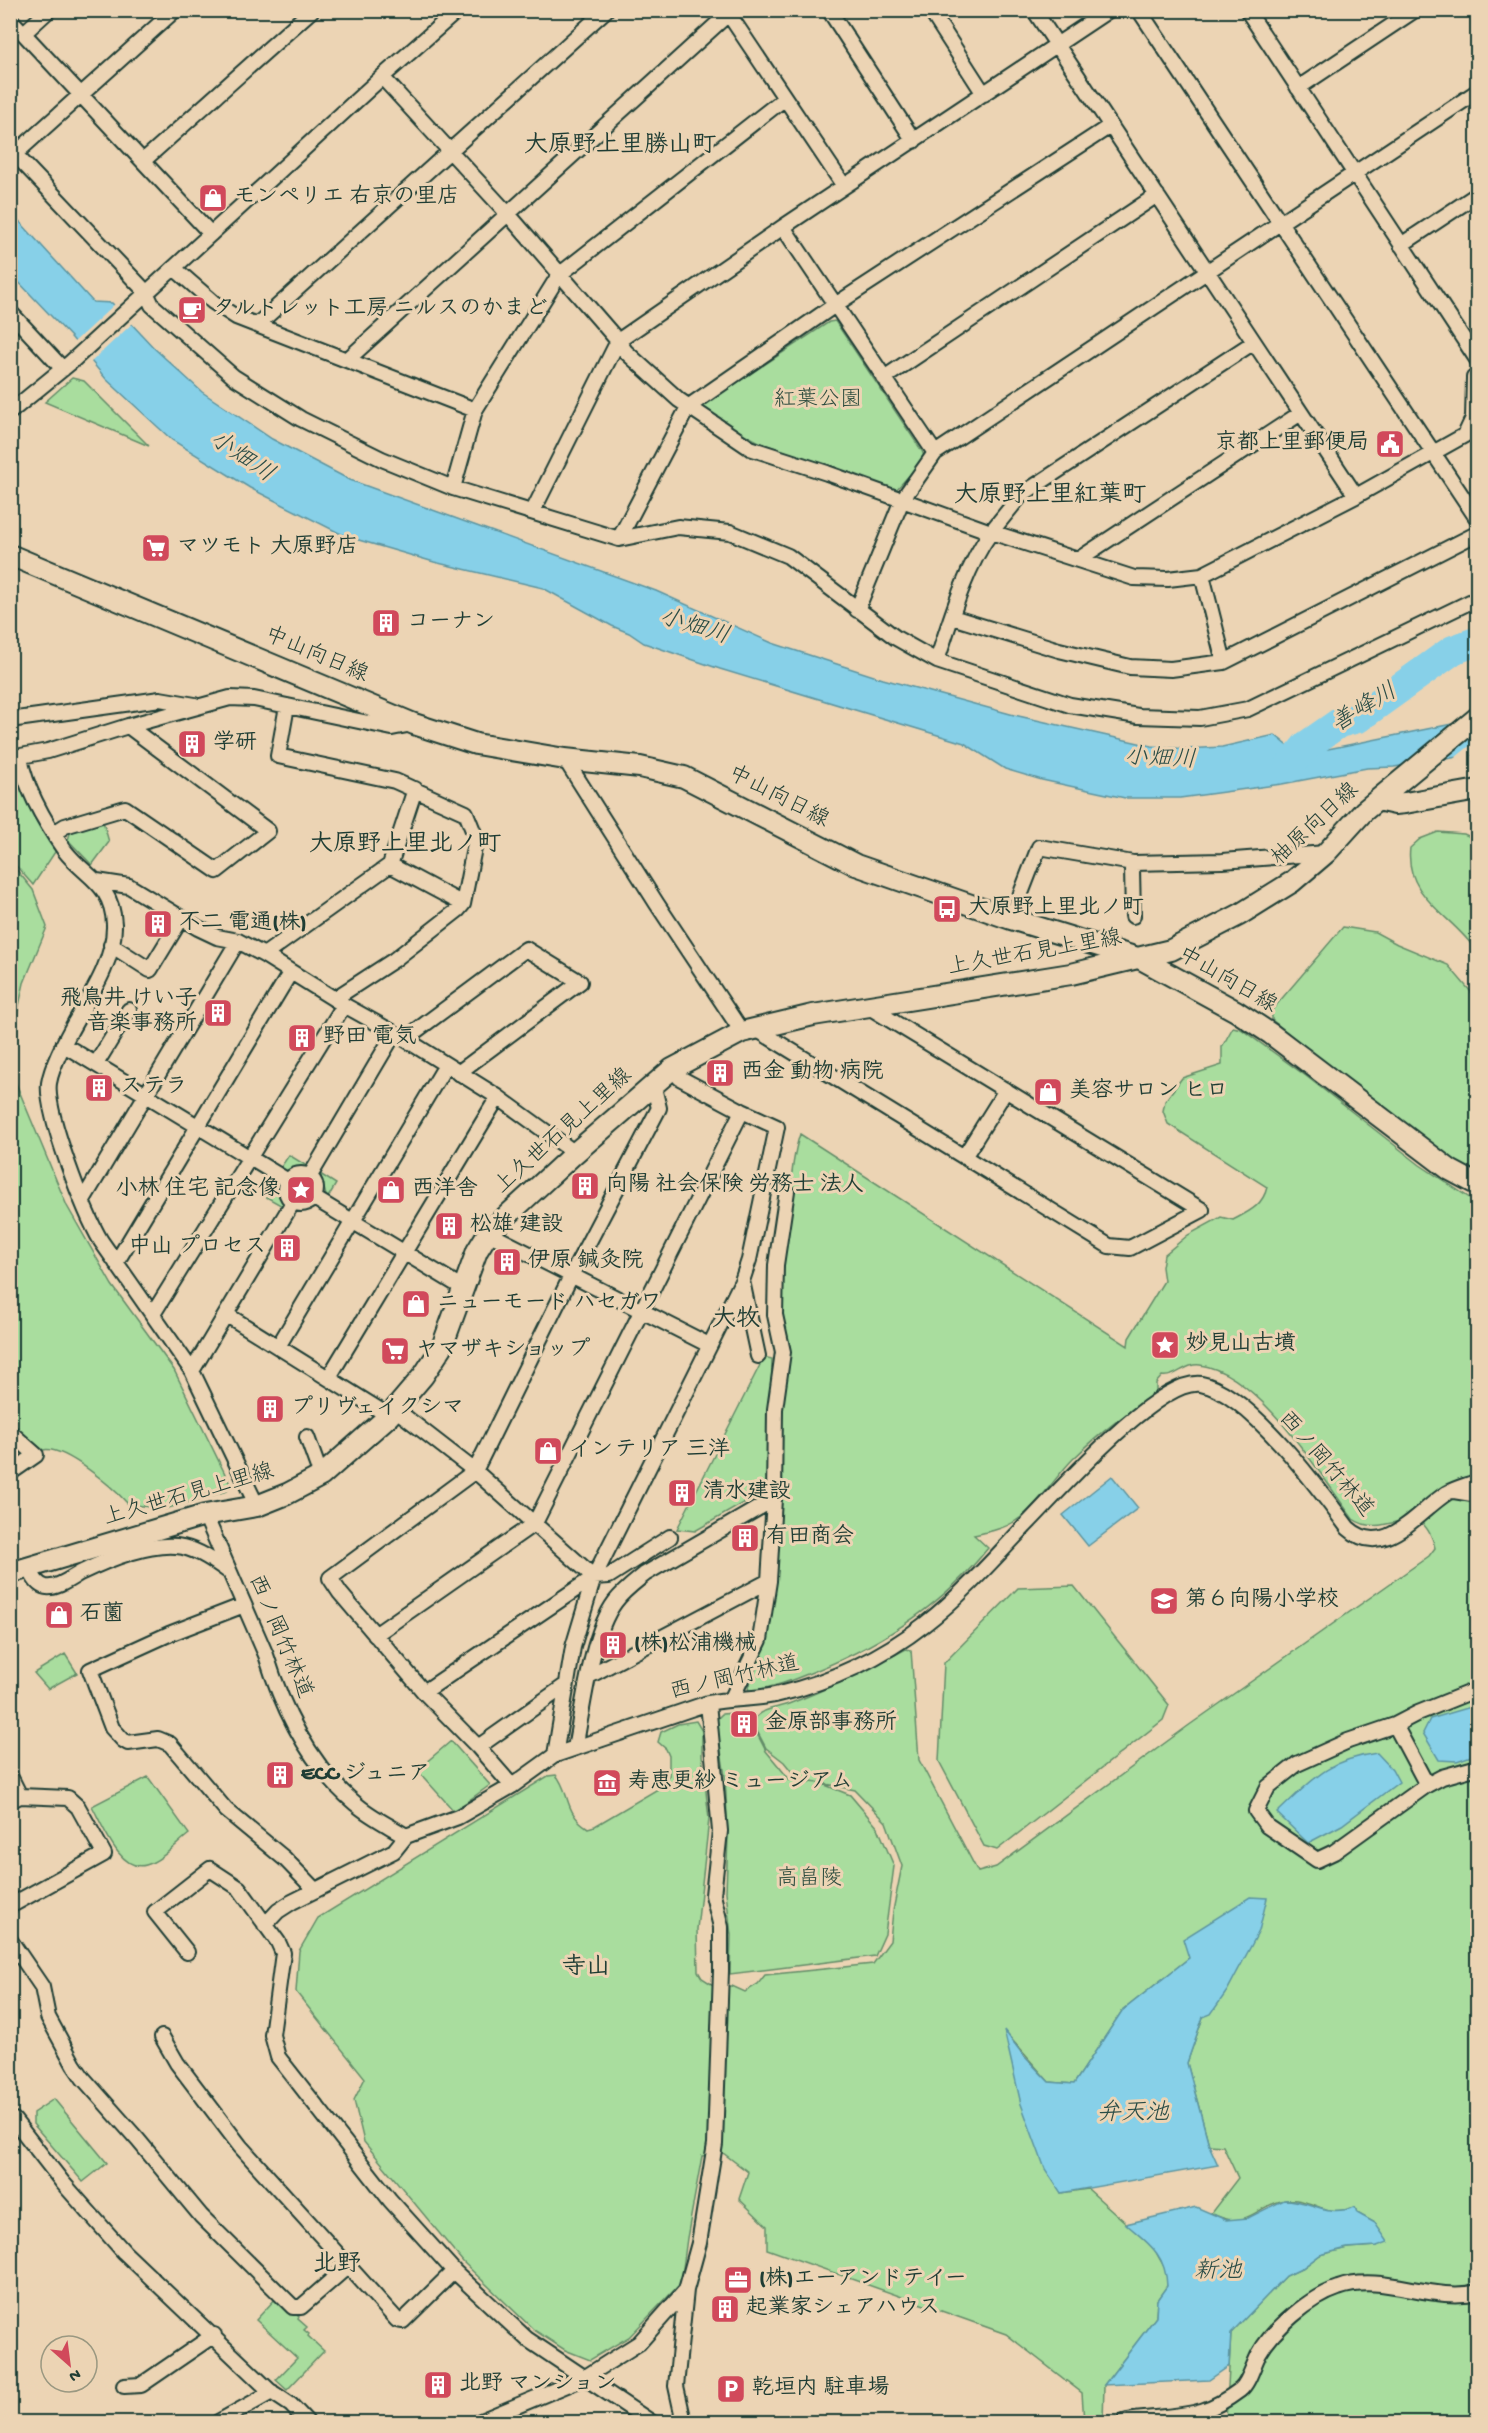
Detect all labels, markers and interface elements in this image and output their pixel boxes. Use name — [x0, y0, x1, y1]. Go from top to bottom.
district label: 大原野上里勝山町 — [524, 131, 716, 161]
shop icon: モンペリエ 右京の里店 — [197, 182, 229, 214]
place label: モンペリエ 右京の里店 — [234, 183, 459, 211]
cafe icon: タルトレット工房 ニルスのかまど — [176, 294, 208, 326]
place label: タルトレット工房 ニルスのかまど — [213, 297, 547, 323]
park label: 紅葉公園 — [774, 387, 862, 414]
water label: 小畑川 — [203, 426, 279, 490]
public building icon: 京都上里郵便局 — [1374, 428, 1406, 460]
place label: 京都上里郵便局 — [1215, 429, 1369, 457]
district label: 大原野上里紅葉町 — [954, 481, 1146, 511]
supermarket icon: マツモト 大原野店 — [140, 532, 172, 564]
place label: マツモト 大原野店 — [177, 534, 358, 561]
water label: 小畑川 — [655, 604, 733, 652]
building icon: コーナン — [370, 607, 402, 639]
place label: コーナン — [407, 610, 495, 636]
street label: 中山向日線 — [260, 621, 372, 689]
water label: 善峰川 — [1326, 677, 1403, 740]
building icon: 学研 — [176, 728, 208, 760]
place label: 学研 — [213, 730, 257, 757]
water label: 小畑川 — [1123, 744, 1197, 776]
street label: 中山向日線 — [723, 760, 834, 835]
street label: 柚原向日線 — [1266, 777, 1365, 872]
district label: 大原野上里北ノ町 — [309, 831, 501, 860]
bus stop icon: 大原野上里北ノ町 — [931, 893, 963, 925]
place label: 大原野上里北ノ町 — [968, 895, 1144, 922]
building icon: 不二 電通(株) — [142, 908, 174, 940]
place label: 不二 電通(株) — [179, 910, 307, 937]
street label: 上久世石見上里線 — [946, 925, 1124, 982]
street label: 中山向日線 — [1173, 941, 1282, 1020]
place label: 飛鳥井 けい子 音楽事務所 — [60, 986, 197, 1038]
building icon: 飛鳥井 けい子 音楽事務所 — [202, 997, 234, 1029]
building icon: 野田 電気 — [286, 1022, 318, 1054]
place label: 野田 電気 — [323, 1024, 416, 1051]
building icon: 西金 動物 病院 — [704, 1057, 736, 1089]
place label: 西金 動物 病院 — [741, 1058, 883, 1086]
street label: 上久世石見上里線 — [489, 1063, 638, 1201]
building icon: ステラ — [83, 1072, 115, 1104]
place label: ステラ — [120, 1075, 187, 1101]
shop icon: 美容サロン ヒロ — [1032, 1076, 1064, 1108]
place label: 美容サロン ヒロ — [1069, 1077, 1228, 1105]
building icon: 向陽 社会保険 労務士 法人 — [569, 1170, 601, 1202]
place label: 向陽 社会保険 労務士 法人 — [606, 1171, 864, 1199]
place icon: 小林 住宅 記念像 — [285, 1174, 317, 1206]
shop icon: 西洋舎 — [375, 1174, 407, 1206]
place label: 小林 住宅 記念像 — [116, 1175, 280, 1203]
place label: 西洋舎 — [412, 1176, 478, 1203]
building icon: 松雄 建設 — [433, 1210, 465, 1242]
place label: 松雄 建設 — [470, 1211, 563, 1239]
building icon: 中山 プロセス — [271, 1232, 303, 1264]
place label: 中山 プロセス — [129, 1233, 266, 1261]
building icon: 伊原 鍼灸院 — [491, 1246, 523, 1278]
place label: 伊原 鍼灸院 — [528, 1247, 643, 1275]
shop icon: ニューモード ハセガワ — [400, 1288, 432, 1320]
place label: ニューモード ハセガワ — [437, 1291, 662, 1317]
district label: 大牧 — [712, 1305, 760, 1335]
place icon: 妙見山古墳 — [1149, 1329, 1181, 1361]
place label: 妙見山古墳 — [1186, 1331, 1296, 1358]
supermarket icon: ヤマザキショップ — [379, 1335, 411, 1367]
place label: ヤマザキショップ — [416, 1337, 590, 1364]
building icon: プリヴェイクシマ — [254, 1393, 286, 1425]
place label: プリヴェイクシマ — [291, 1395, 464, 1422]
street label: 西ノ岡竹林道 — [1272, 1406, 1379, 1523]
shop icon: インテリア 三洋 — [532, 1435, 564, 1467]
place label: インテリア 三洋 — [569, 1437, 730, 1464]
street label: 上久世石見上里線 — [101, 1458, 277, 1533]
building icon: 清水建設 — [666, 1477, 698, 1509]
place label: 清水建設 — [703, 1479, 791, 1506]
building icon: 有田商会 — [729, 1522, 761, 1554]
place label: 有田商会 — [766, 1523, 854, 1551]
street label: 西ノ岡竹林道 — [241, 1571, 318, 1703]
school or university icon: 第６向陽小学校 — [1148, 1585, 1180, 1617]
place label: 第６向陽小学校 — [1185, 1586, 1339, 1614]
shop icon: 石薗 — [43, 1599, 75, 1631]
place label: 石薗 — [80, 1601, 124, 1628]
building icon: (株)松浦機械 — [597, 1629, 629, 1661]
place label: (株)松浦機械 — [634, 1631, 756, 1658]
street label: 西ノ岡竹林道 — [668, 1651, 802, 1707]
building icon: 金原部事務所 — [728, 1708, 760, 1740]
place label: 金原部事務所 — [765, 1709, 897, 1737]
building icon: ECC ジュニア — [264, 1759, 296, 1791]
place label: ECC ジュニア — [301, 1762, 430, 1788]
museum icon: 寿恵更紗 ミュージアム — [591, 1767, 623, 1799]
place label: 寿恵更紗 ミュージアム — [628, 1769, 853, 1796]
park label: 高畠陵 — [776, 1866, 842, 1893]
district label: 寺山 — [562, 1953, 610, 1983]
water label: 弁天池 — [1097, 2099, 1170, 2129]
district label: 北野 — [313, 2251, 361, 2280]
water label: 新池 — [1194, 2258, 1243, 2287]
office icon: (株)エーアンドテイー — [722, 2264, 754, 2296]
place label: (株)エーアンドテイー — [759, 2266, 967, 2293]
building icon: 起業家シェアハウス — [709, 2293, 741, 2325]
place label: 起業家シェアハウス — [746, 2294, 940, 2322]
north arrow — [39, 2334, 99, 2394]
text: N — [65, 2363, 83, 2385]
building icon: 北野 マンション — [422, 2369, 454, 2401]
place label: 北野 マンション — [459, 2372, 616, 2398]
parking icon: 乾垣内 駐車場 — [715, 2373, 747, 2405]
place label: 乾垣内 駐車場 — [752, 2374, 889, 2402]

